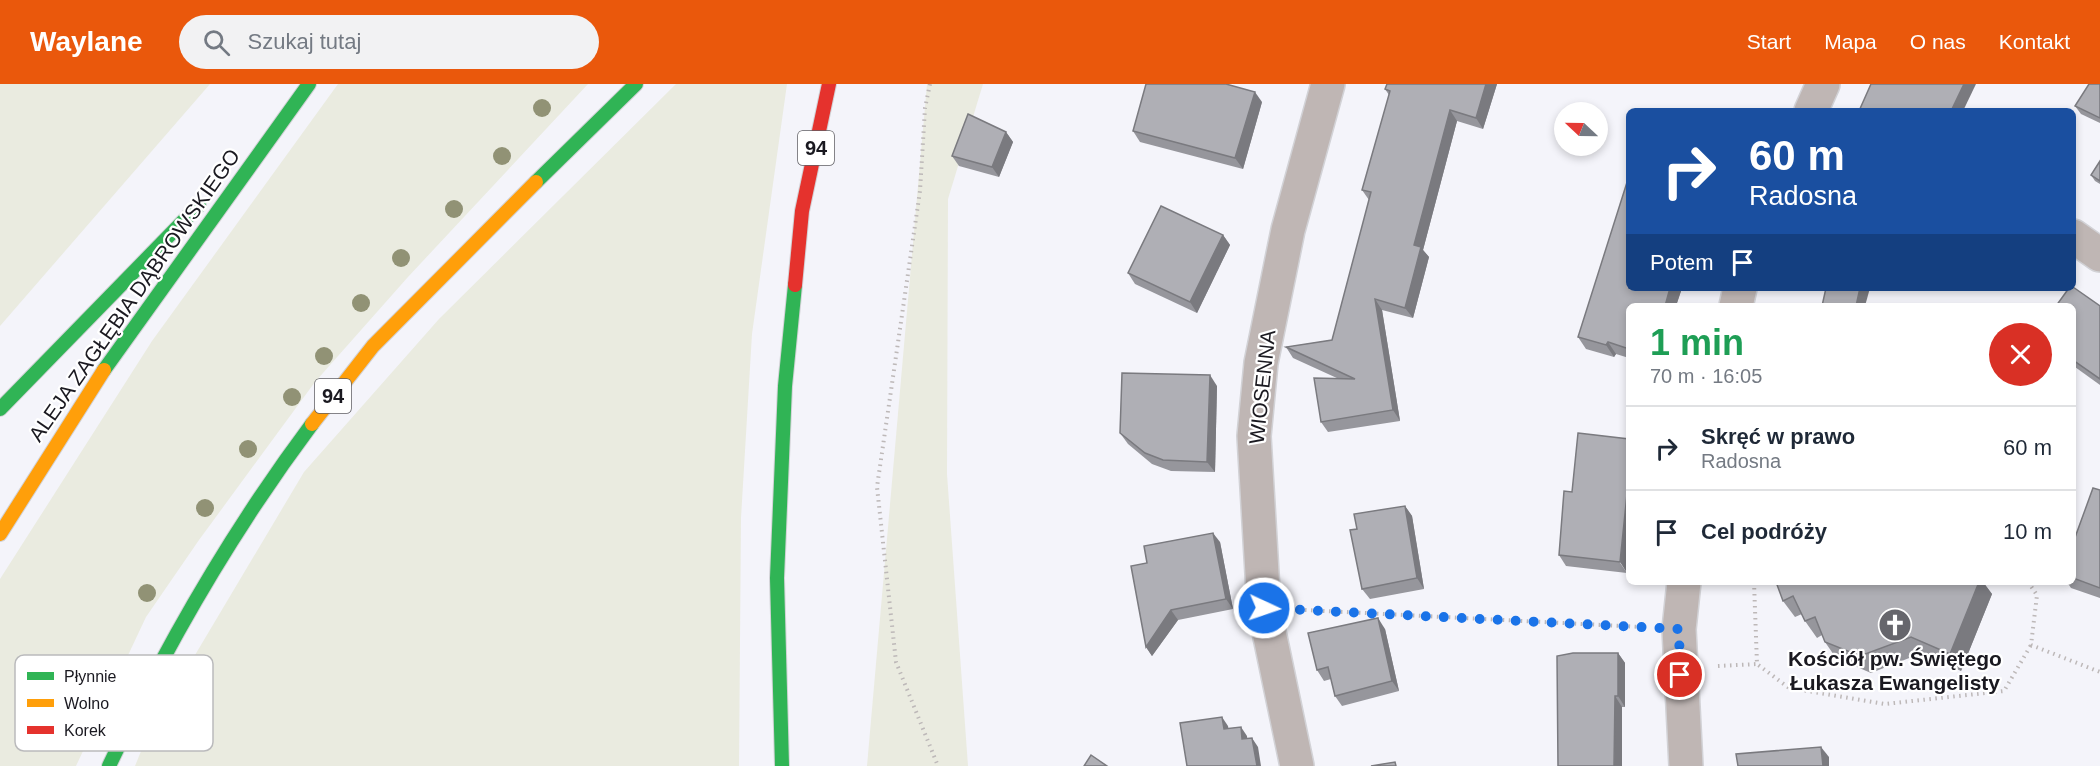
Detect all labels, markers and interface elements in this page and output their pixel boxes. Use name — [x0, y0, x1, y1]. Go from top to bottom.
search box — [179, 15, 599, 69]
text: Waylane — [30, 26, 143, 57]
icon: search — [200, 26, 233, 59]
text: Szukaj tutaj — [248, 29, 361, 54]
text: Start — [1747, 30, 1791, 53]
text: Mapa — [1824, 30, 1877, 53]
text: O nas — [1910, 30, 1966, 53]
text: Kontakt — [1999, 30, 2070, 53]
north arrow — [1554, 102, 1608, 156]
map controls — [1554, 102, 1608, 156]
road number: 94 — [798, 131, 834, 165]
icon: right — [1650, 132, 1728, 210]
text: 60 m — [1749, 132, 1845, 179]
street label: ALEJA ZAGŁĘBIA DĄBROWSKIEGO — [24, 145, 244, 445]
text: Radosna — [1749, 181, 1857, 211]
icon: arrive — [1726, 246, 1759, 279]
text: Potem — [1650, 250, 1714, 275]
text: 1 min — [1650, 322, 1744, 363]
button: close — [1989, 323, 2052, 386]
street label: WIOSENNA — [1245, 329, 1279, 445]
text: 70 m · 16:05 — [1650, 365, 1762, 387]
road number: 94 — [315, 379, 351, 413]
text: Skręć w prawo — [1701, 424, 1855, 449]
icon: right — [1650, 432, 1683, 465]
text: 60 m — [2003, 435, 2052, 460]
text: Radosna — [1701, 450, 1781, 472]
icon: arrive — [1650, 516, 1683, 549]
text: Cel podróży — [1701, 519, 1827, 544]
text: 10 m — [2003, 519, 2052, 544]
position arrow — [1232, 576, 1296, 640]
church icon: Kościół pw. Świętego Łukasza Ewangelisty — [1877, 607, 1913, 643]
place label: Kościół pw. Świętego Łukasza Ewangelisty — [1788, 647, 2002, 694]
pin — [1654, 649, 1705, 700]
legend — [15, 655, 213, 751]
icon: arrive — [1663, 658, 1696, 691]
text: Płynnie — [64, 668, 117, 685]
text: Wolno — [64, 695, 109, 712]
text: Korek — [64, 722, 107, 739]

